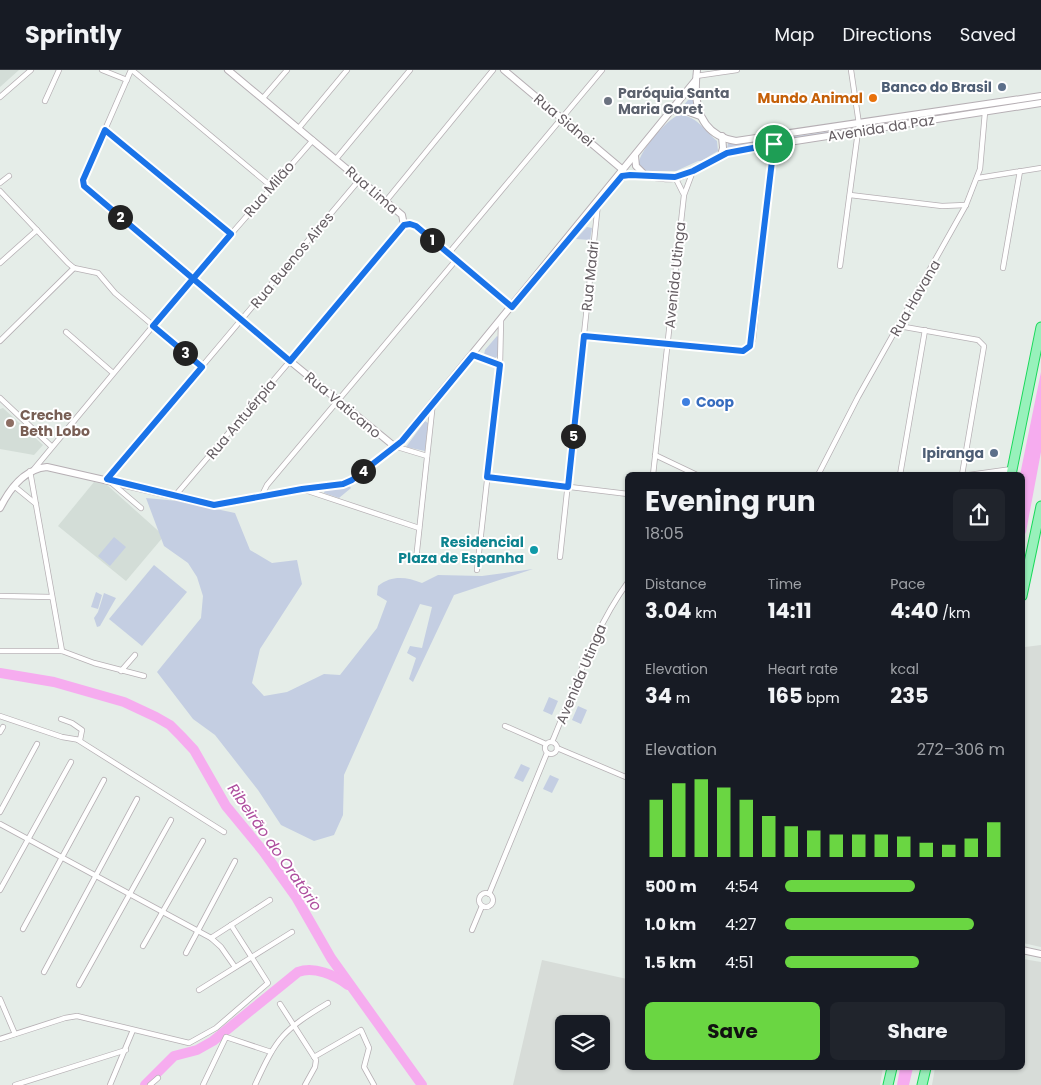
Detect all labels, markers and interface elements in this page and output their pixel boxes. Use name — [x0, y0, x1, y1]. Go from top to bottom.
text: Sprintly — [25, 18, 122, 51]
text: Map — [775, 22, 814, 47]
text: Directions — [842, 22, 932, 47]
text: Saved — [960, 22, 1016, 47]
place label: Banco do Brasil — [881, 77, 992, 97]
marker: Banco do Brasil — [996, 81, 1008, 93]
place label: Paróquia Santa Maria Goret — [618, 83, 729, 119]
place label: Mundo Animal — [758, 88, 863, 108]
street label: Rua Sidnei — [530, 89, 598, 151]
marker: Mundo Animal — [867, 92, 879, 104]
marker: Paróquia Santa Maria Goret — [602, 95, 614, 107]
street label: Avenida da Paz — [826, 110, 936, 146]
pin — [753, 123, 795, 165]
icon: arrive — [760, 130, 788, 158]
street label: Rua Milão — [239, 157, 299, 221]
street label: Rua Lima — [341, 161, 403, 219]
pin: 2 — [108, 204, 132, 230]
text: 2 — [117, 207, 125, 227]
street label: Rua Buenos Aires — [246, 208, 338, 312]
street label: Avenida Utinga — [659, 221, 691, 329]
pin: 1 — [420, 228, 444, 252]
text: 1 — [430, 230, 435, 250]
street label: Rua Madri — [576, 240, 604, 312]
street label: Rua Havana — [885, 256, 945, 340]
pin: 3 — [172, 340, 198, 366]
text: 3 — [181, 343, 190, 363]
street label: Rua Vaticano — [301, 367, 385, 443]
street label: Rua Antuérpia — [201, 374, 281, 464]
place label: Coop — [696, 392, 735, 412]
marker: Coop — [680, 396, 692, 408]
place label: Creche Beth Lobo — [20, 405, 90, 441]
marker: Creche Beth Lobo — [4, 417, 16, 429]
pin: 5 — [560, 424, 586, 448]
text: 5 — [569, 426, 578, 446]
place label: Ipiranga — [922, 443, 984, 463]
marker: Ipiranga — [988, 447, 1000, 459]
pin: 4 — [350, 458, 376, 484]
text: 4 — [359, 461, 368, 481]
text: Evening run — [645, 482, 816, 521]
button: share — [953, 489, 1005, 541]
text: 18:05 — [645, 522, 684, 545]
place label: Residencial Plaza de Espanha — [398, 532, 524, 568]
marker: Residencial Plaza de Espanha — [528, 544, 540, 556]
text: Distance — [645, 574, 706, 594]
text: Time — [768, 574, 802, 594]
text: Pace — [890, 574, 925, 594]
text: 3.04 — [645, 596, 692, 625]
text: 14:11 — [768, 596, 812, 625]
text: 4:40 — [890, 596, 938, 625]
text: km — [692, 603, 717, 623]
text: /km — [938, 603, 970, 623]
street label: Avenida Utinga — [551, 621, 611, 727]
text: Elevation — [645, 659, 708, 679]
text: Heart rate — [768, 659, 838, 679]
text: kcal — [890, 659, 919, 679]
text: 34 — [645, 681, 672, 710]
text: 165 — [768, 681, 803, 710]
text: 235 — [890, 681, 929, 710]
text: m — [672, 688, 690, 708]
text: bpm — [803, 688, 840, 708]
text: Elevation — [645, 738, 717, 761]
text: 272–306 m — [917, 738, 1005, 761]
water label: Ribeirão do Oratório — [223, 779, 327, 915]
text: 500 m — [645, 875, 697, 898]
text: 4:54 — [725, 875, 759, 898]
text: 1.0 km — [645, 913, 696, 936]
text: 4:27 — [725, 913, 756, 936]
text: 1.5 km — [645, 951, 696, 974]
text: 4:51 — [725, 951, 754, 974]
button: Save — [645, 1002, 820, 1060]
button: Share — [830, 1002, 1005, 1060]
map controls — [555, 1015, 610, 1070]
button: layers — [555, 1015, 610, 1070]

